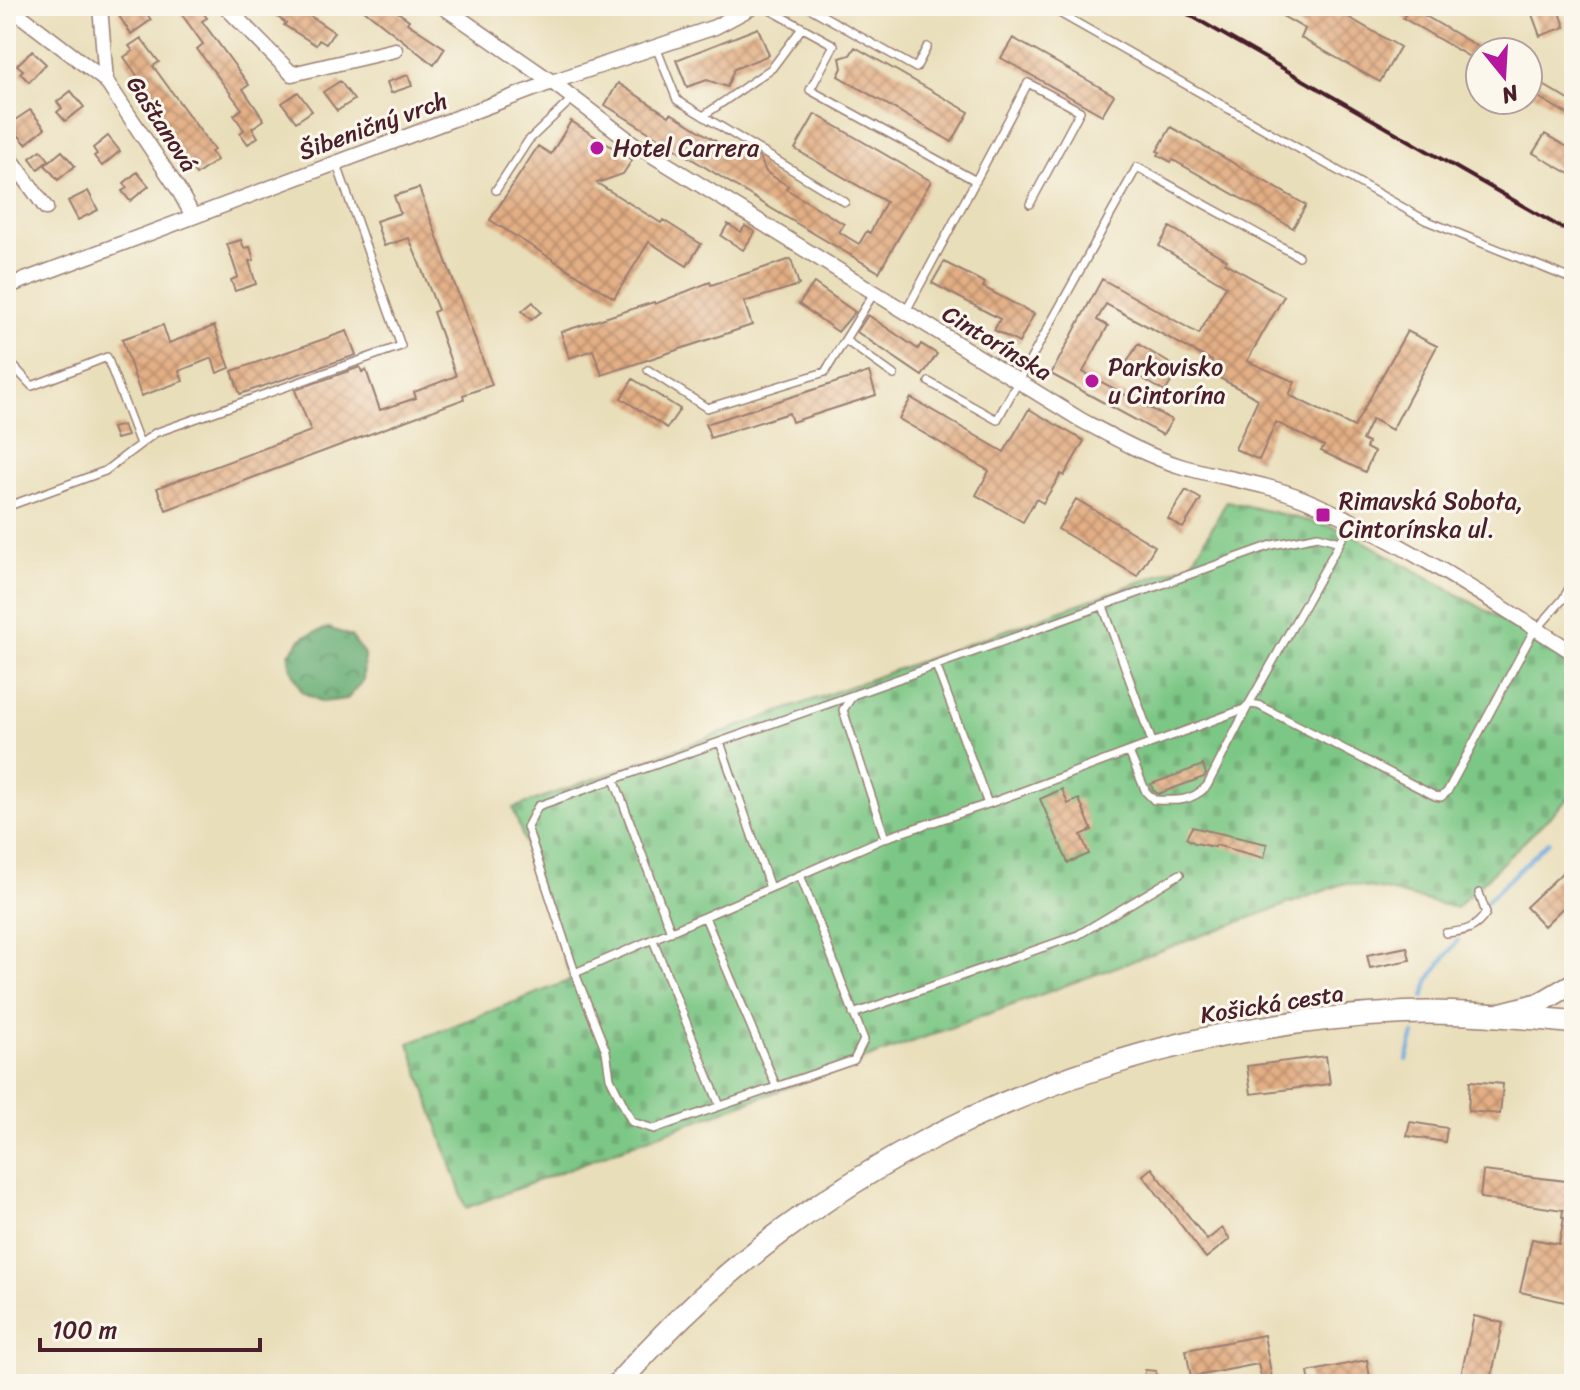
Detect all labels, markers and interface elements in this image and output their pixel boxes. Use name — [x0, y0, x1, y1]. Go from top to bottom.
north arrow — [1464, 36, 1544, 116]
street label: Gaštanová — [115, 67, 209, 181]
text: N — [1496, 73, 1524, 116]
street label: Šibeničný vrch — [293, 80, 453, 172]
place label: Hotel Carrera — [613, 127, 760, 169]
marker: Hotel Carrera — [588, 139, 606, 157]
street label: Cintorínska — [934, 293, 1060, 393]
place label: Parkovisko u Cintorína — [1108, 346, 1225, 416]
marker: Parkovisko u Cintorína — [1083, 372, 1101, 390]
place label: Rimavská Sobota, Cintorínska ul. — [1339, 480, 1523, 550]
marker: Rimavská Sobota, Cintorínska ul. — [1314, 506, 1332, 524]
street label: Košická cesta — [1197, 972, 1347, 1036]
scale bar — [40, 1302, 260, 1352]
text: 100 m — [52, 1309, 117, 1351]

